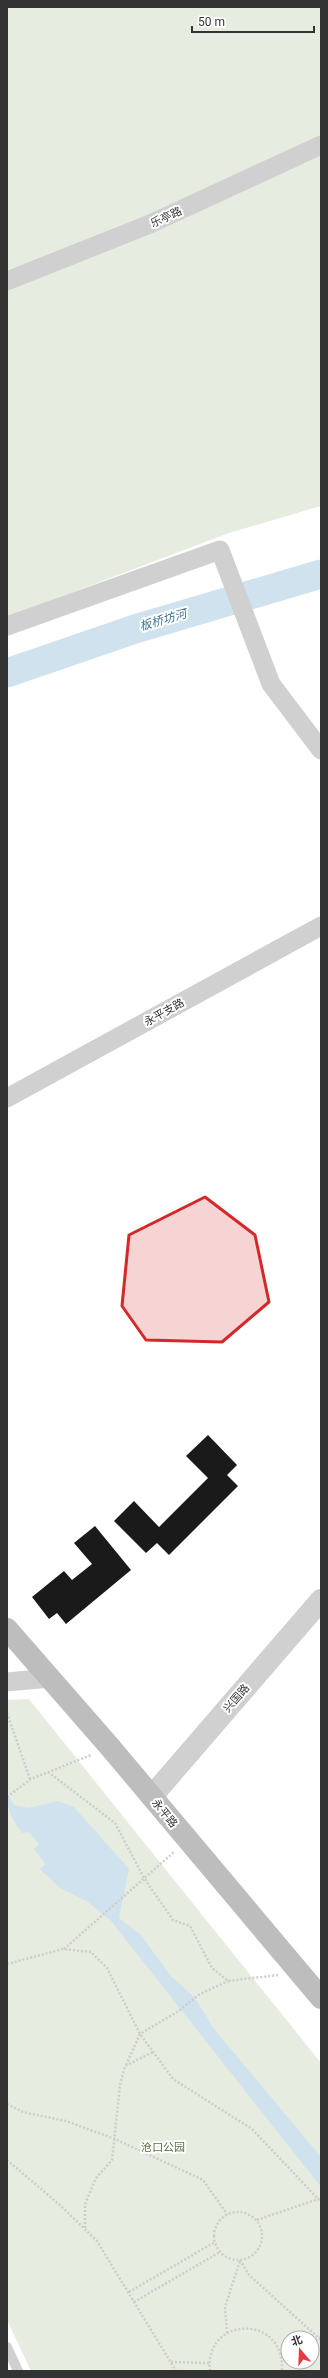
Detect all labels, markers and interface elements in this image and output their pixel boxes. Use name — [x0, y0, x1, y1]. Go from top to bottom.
scale bar — [192, 8, 314, 34]
text: 50 m — [198, 15, 225, 29]
street label: 乐亭路 — [149, 205, 184, 230]
water label: 板桥坊河 — [138, 606, 190, 633]
street label: 永平支路 — [142, 996, 187, 1029]
street label: 兴国路 — [221, 1682, 252, 1715]
street label: 永平路 — [149, 1796, 180, 1830]
park label: 沧口公园 — [141, 2141, 185, 2154]
north arrow — [280, 2330, 320, 2370]
text: 北 — [290, 2333, 304, 2349]

